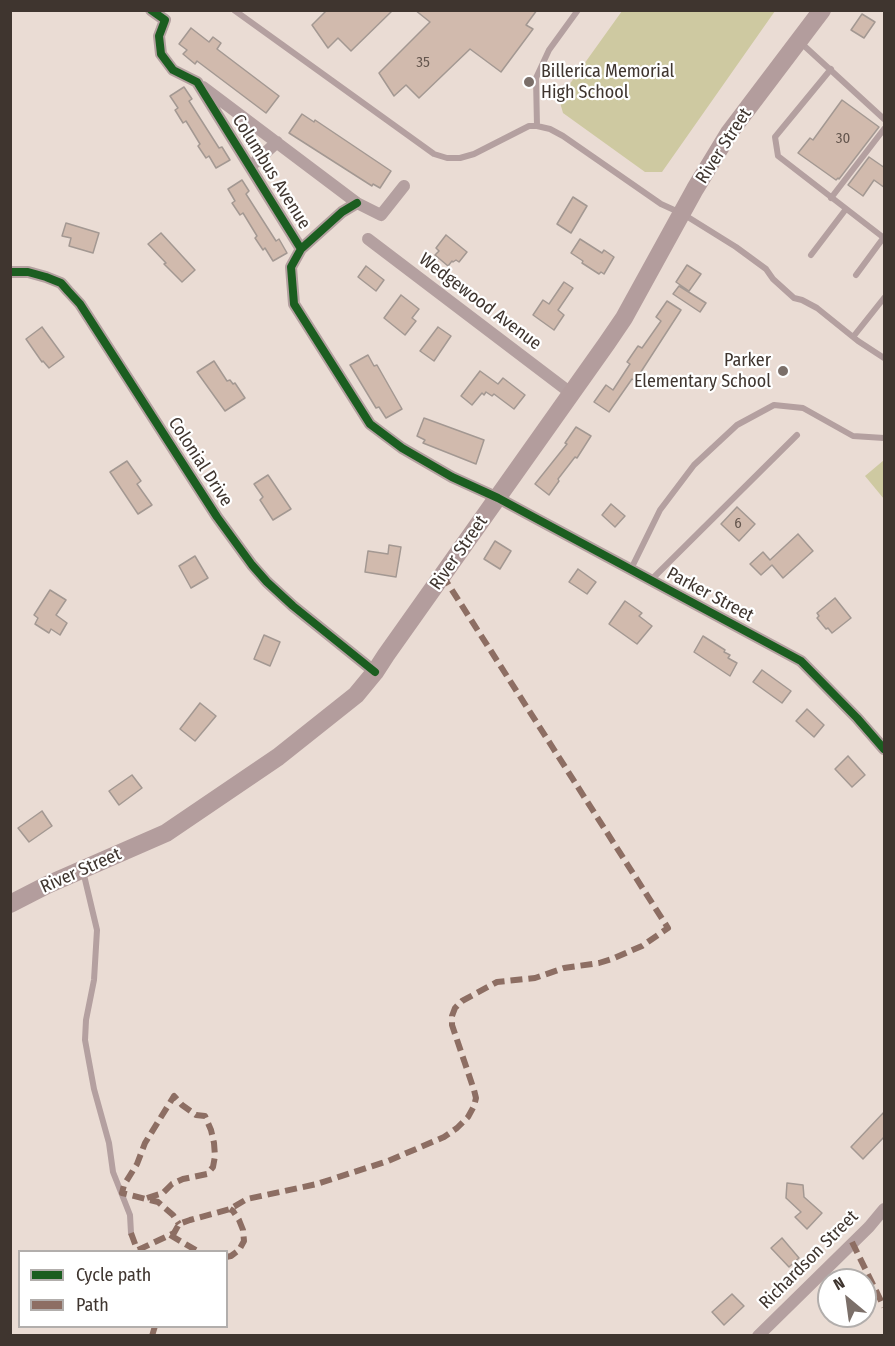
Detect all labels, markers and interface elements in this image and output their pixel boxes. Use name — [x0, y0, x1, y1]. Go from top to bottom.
house number: 35 — [416, 54, 430, 72]
place label: Billerica Memorial High School — [541, 61, 674, 104]
marker: Billerica Memorial High School — [522, 75, 536, 89]
street label: River Street — [692, 104, 756, 188]
street label: Columbus Avenue — [227, 111, 315, 233]
house number: 30 — [836, 130, 850, 148]
street label: Wedgewood Avenue — [415, 249, 545, 355]
place label: Parker Elementary School — [634, 350, 771, 392]
marker: Parker Elementary School — [776, 364, 790, 378]
street label: Colonial Drive — [163, 413, 237, 511]
street label: River Street — [426, 512, 492, 594]
house number: 6 — [734, 515, 742, 533]
street label: Parker Street — [663, 563, 757, 627]
street label: River Street — [37, 844, 125, 898]
street label: Richardson Street — [755, 1206, 863, 1314]
legend — [18, 1250, 228, 1328]
text: Cycle path — [76, 1264, 151, 1286]
north arrow — [817, 1268, 877, 1328]
text: N — [830, 1273, 848, 1294]
text: Path — [76, 1294, 109, 1316]

